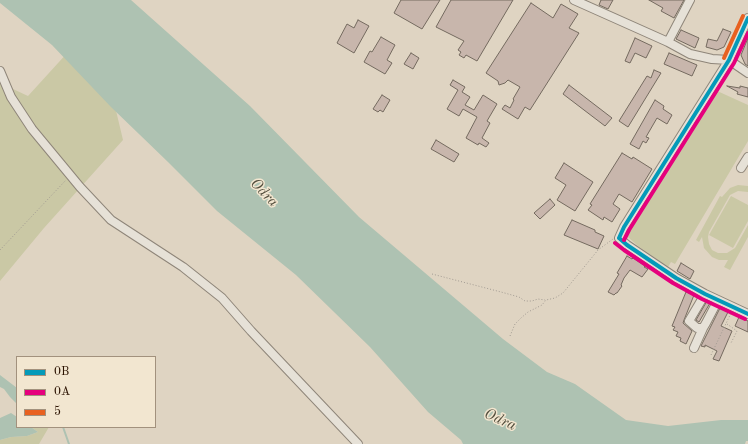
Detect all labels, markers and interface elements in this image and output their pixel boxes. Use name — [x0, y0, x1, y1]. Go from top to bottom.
water label: Odra — [246, 175, 282, 211]
legend — [16, 356, 156, 428]
text: 0B — [54, 366, 69, 378]
text: 0A — [54, 386, 70, 398]
water label: Odra — [481, 405, 519, 435]
text: 5 — [54, 406, 61, 418]

